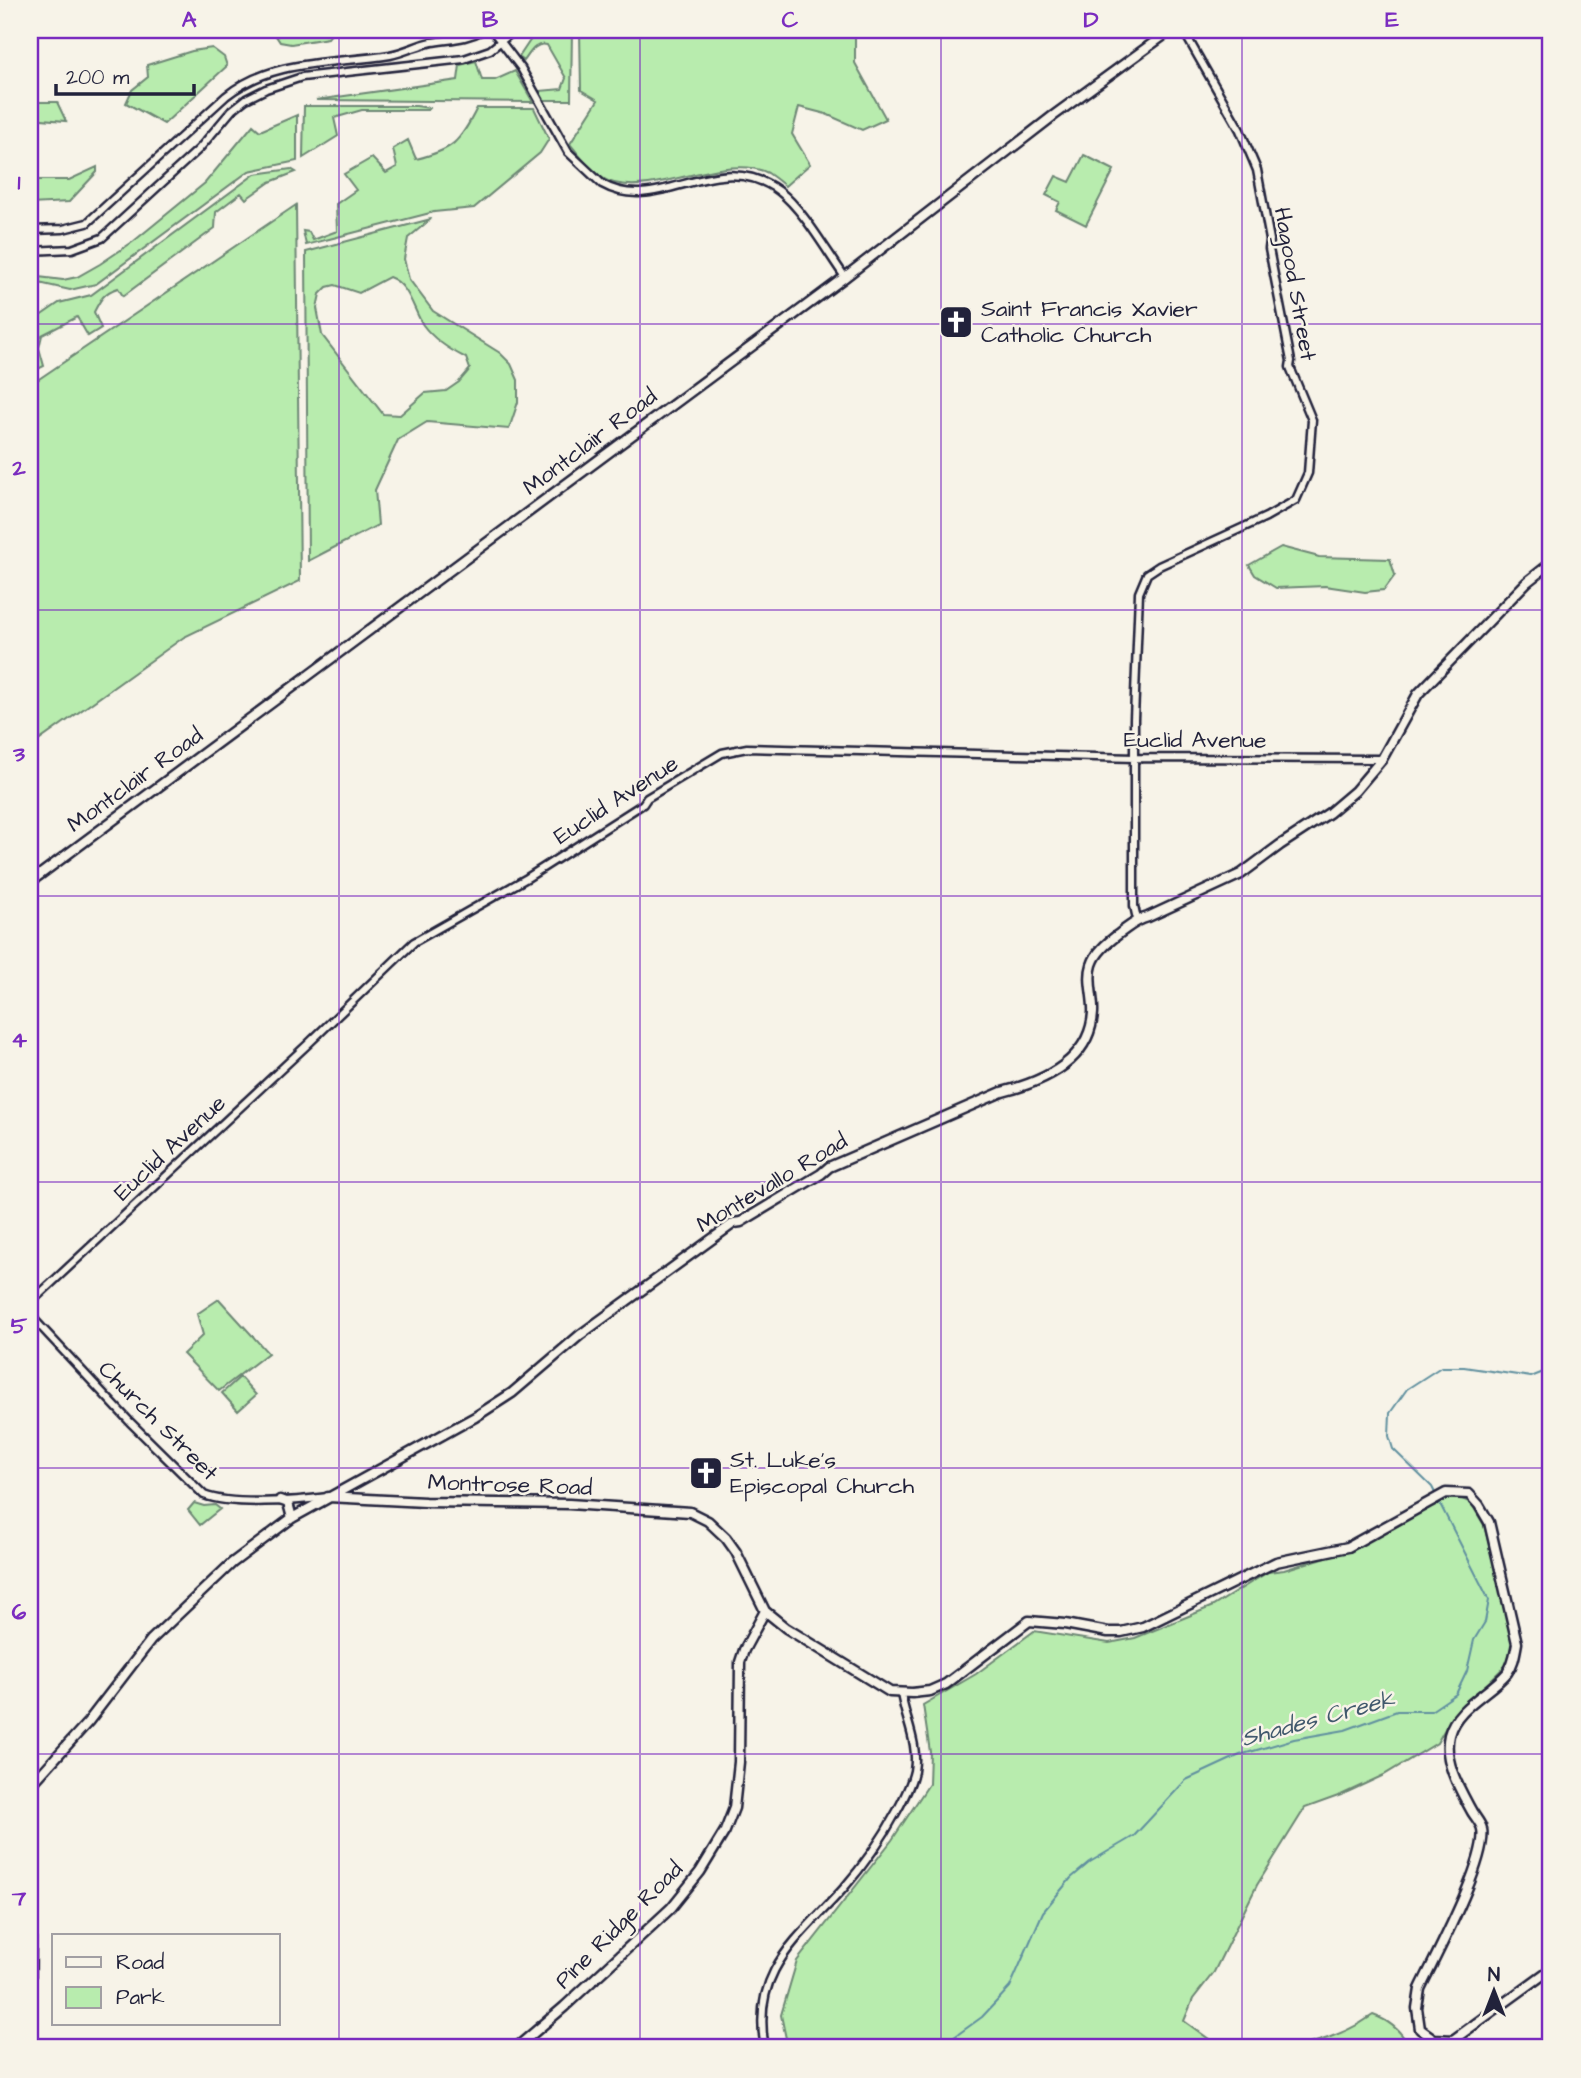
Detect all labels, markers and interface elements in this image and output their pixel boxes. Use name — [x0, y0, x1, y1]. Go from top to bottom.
text: A — [182, 4, 197, 36]
text: B — [482, 4, 499, 36]
text: C — [782, 4, 799, 36]
text: D — [1084, 4, 1099, 36]
text: E — [1385, 4, 1399, 36]
scale bar — [56, 52, 194, 96]
text: 200 m — [66, 63, 130, 92]
text: 1 — [18, 166, 21, 198]
street label: Hagood Street — [1265, 205, 1324, 364]
place label: Saint Francis Xavier Catholic Church — [981, 293, 1198, 351]
church icon: Saint Francis Xavier Catholic Church — [937, 303, 975, 341]
street label: Montclair Road — [516, 381, 664, 503]
text: 2 — [11, 452, 26, 484]
street label: Montclair Road — [61, 720, 210, 840]
street label: Euclid Avenue — [1124, 724, 1266, 756]
text: 3 — [12, 738, 25, 770]
street label: Euclid Avenue — [547, 748, 685, 852]
text: 4 — [11, 1024, 27, 1056]
street label: Euclid Avenue — [107, 1088, 233, 1208]
street label: Montevallo Road — [690, 1125, 854, 1241]
text: 5 — [11, 1310, 28, 1342]
street label: Church Street — [91, 1354, 226, 1489]
place label: St. Luke's Episcopal Church — [730, 1444, 915, 1502]
church icon: St. Luke's Episcopal Church — [687, 1454, 725, 1492]
street label: Montrose Road — [427, 1466, 593, 1504]
text: 6 — [12, 1596, 27, 1628]
water label: Shades Creek — [1238, 1682, 1400, 1756]
street label: Pine Ridge Road — [548, 1854, 691, 1997]
text: 7 — [11, 1882, 27, 1914]
legend — [52, 1934, 280, 2025]
text: Road — [116, 1948, 164, 1977]
north arrow — [1458, 1955, 1528, 2025]
text: N — [1488, 1962, 1500, 1989]
text: Park — [116, 1983, 165, 2012]

